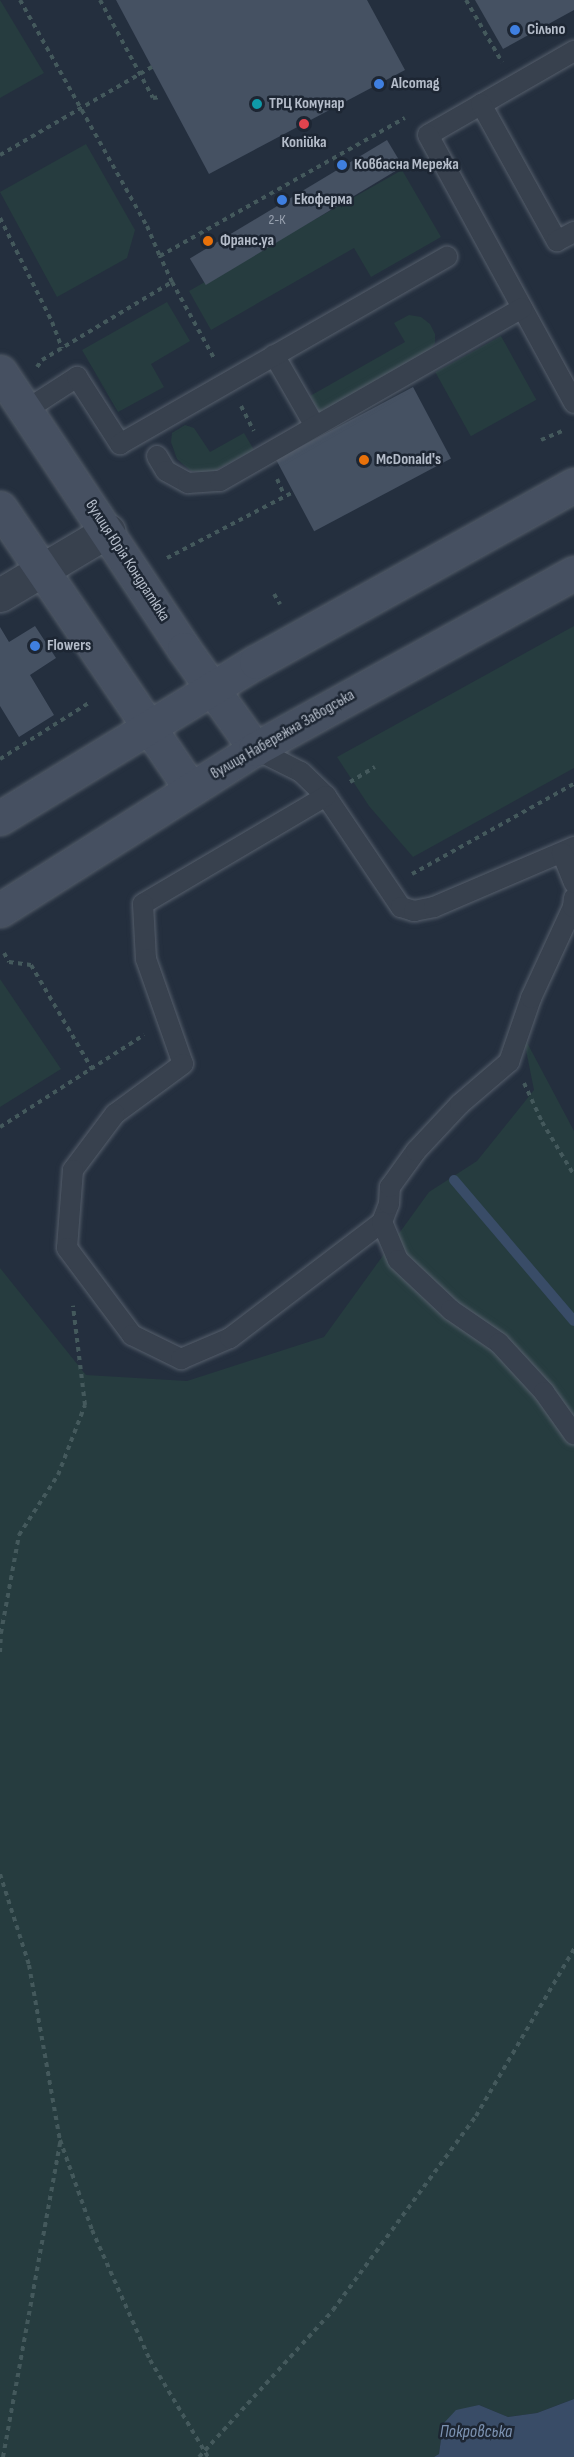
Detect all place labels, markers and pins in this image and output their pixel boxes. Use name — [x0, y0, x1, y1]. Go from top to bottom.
place label: Сільпо — [527, 20, 565, 40]
marker: Сільпо — [508, 23, 522, 37]
place label: Alcomag — [391, 74, 440, 94]
marker: Alcomag — [372, 77, 386, 91]
place label: ТРЦ Комунар — [269, 94, 344, 114]
marker: ТРЦ Комунар — [250, 97, 264, 111]
marker: Копійка — [297, 117, 311, 131]
place label: Копійка — [281, 133, 327, 153]
place label: Ковбасна Мережа — [354, 155, 459, 175]
marker: Ковбасна Мережа — [335, 158, 349, 172]
place label: Екоферма — [294, 190, 352, 210]
marker: Екоферма — [275, 193, 289, 207]
place label: Франс.уа — [220, 231, 274, 251]
marker: Франс.уа — [201, 234, 215, 248]
place label: McDonald's — [376, 450, 441, 470]
marker: McDonald's — [357, 453, 371, 467]
place label: Flowers — [47, 636, 91, 656]
marker: Flowers — [28, 639, 42, 653]

